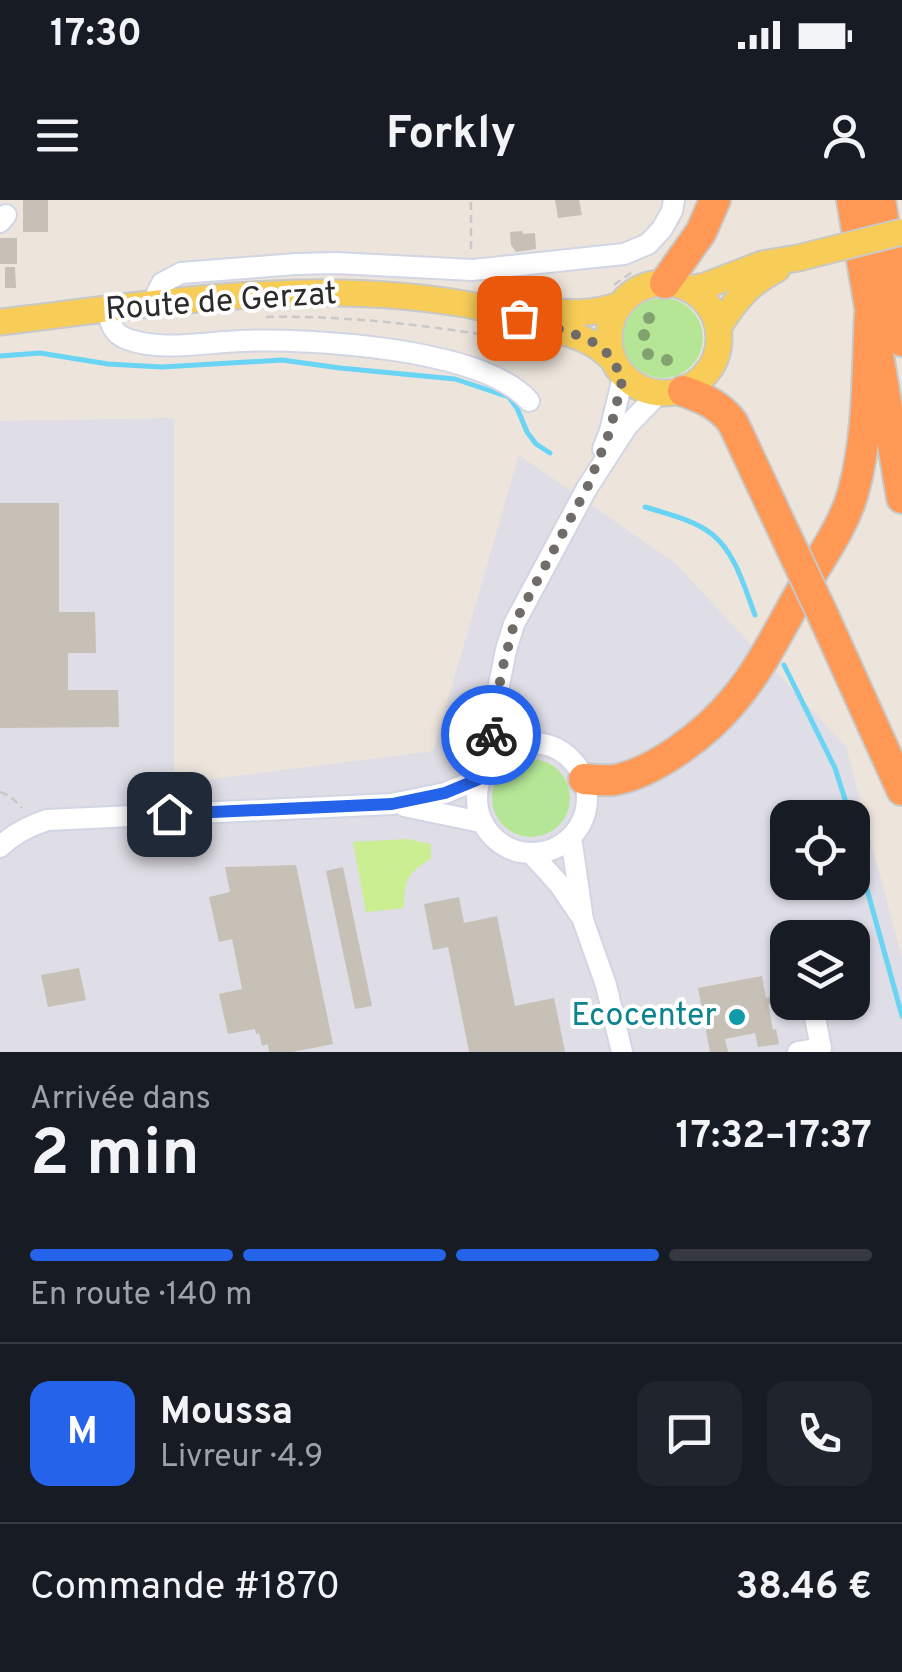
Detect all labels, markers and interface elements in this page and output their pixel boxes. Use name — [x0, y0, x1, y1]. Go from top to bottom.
text: 17:30 — [50, 11, 142, 60]
text: Forkly — [386, 107, 516, 164]
icon: menu — [30, 108, 85, 163]
icon: person — [817, 108, 872, 163]
street label: Route de Gerzat — [104, 275, 338, 331]
pin — [477, 276, 562, 361]
icon: bag — [492, 291, 547, 346]
courier — [441, 685, 541, 785]
icon: bike — [464, 708, 519, 763]
pin — [127, 772, 212, 857]
icon: home — [142, 787, 197, 842]
map controls — [770, 800, 870, 1020]
button: locate — [770, 800, 870, 900]
button: layers — [770, 920, 870, 1020]
place label: Ecocenter — [571, 997, 717, 1037]
marker: Ecocenter — [726, 1006, 748, 1028]
text: Arrivée dans — [30, 1080, 211, 1120]
text: 17:32–17:37 — [676, 1113, 872, 1162]
text: 2 min — [30, 1116, 200, 1198]
text: En route · 140 m — [30, 1276, 252, 1316]
button: chat — [637, 1381, 742, 1486]
button: phone — [767, 1381, 872, 1486]
text: Moussa — [160, 1389, 293, 1438]
text: M — [67, 1409, 98, 1458]
text: Livreur · 4.9 — [160, 1438, 323, 1478]
text: Commande #1870 — [30, 1564, 340, 1613]
text: 38.46 € — [736, 1564, 872, 1613]

